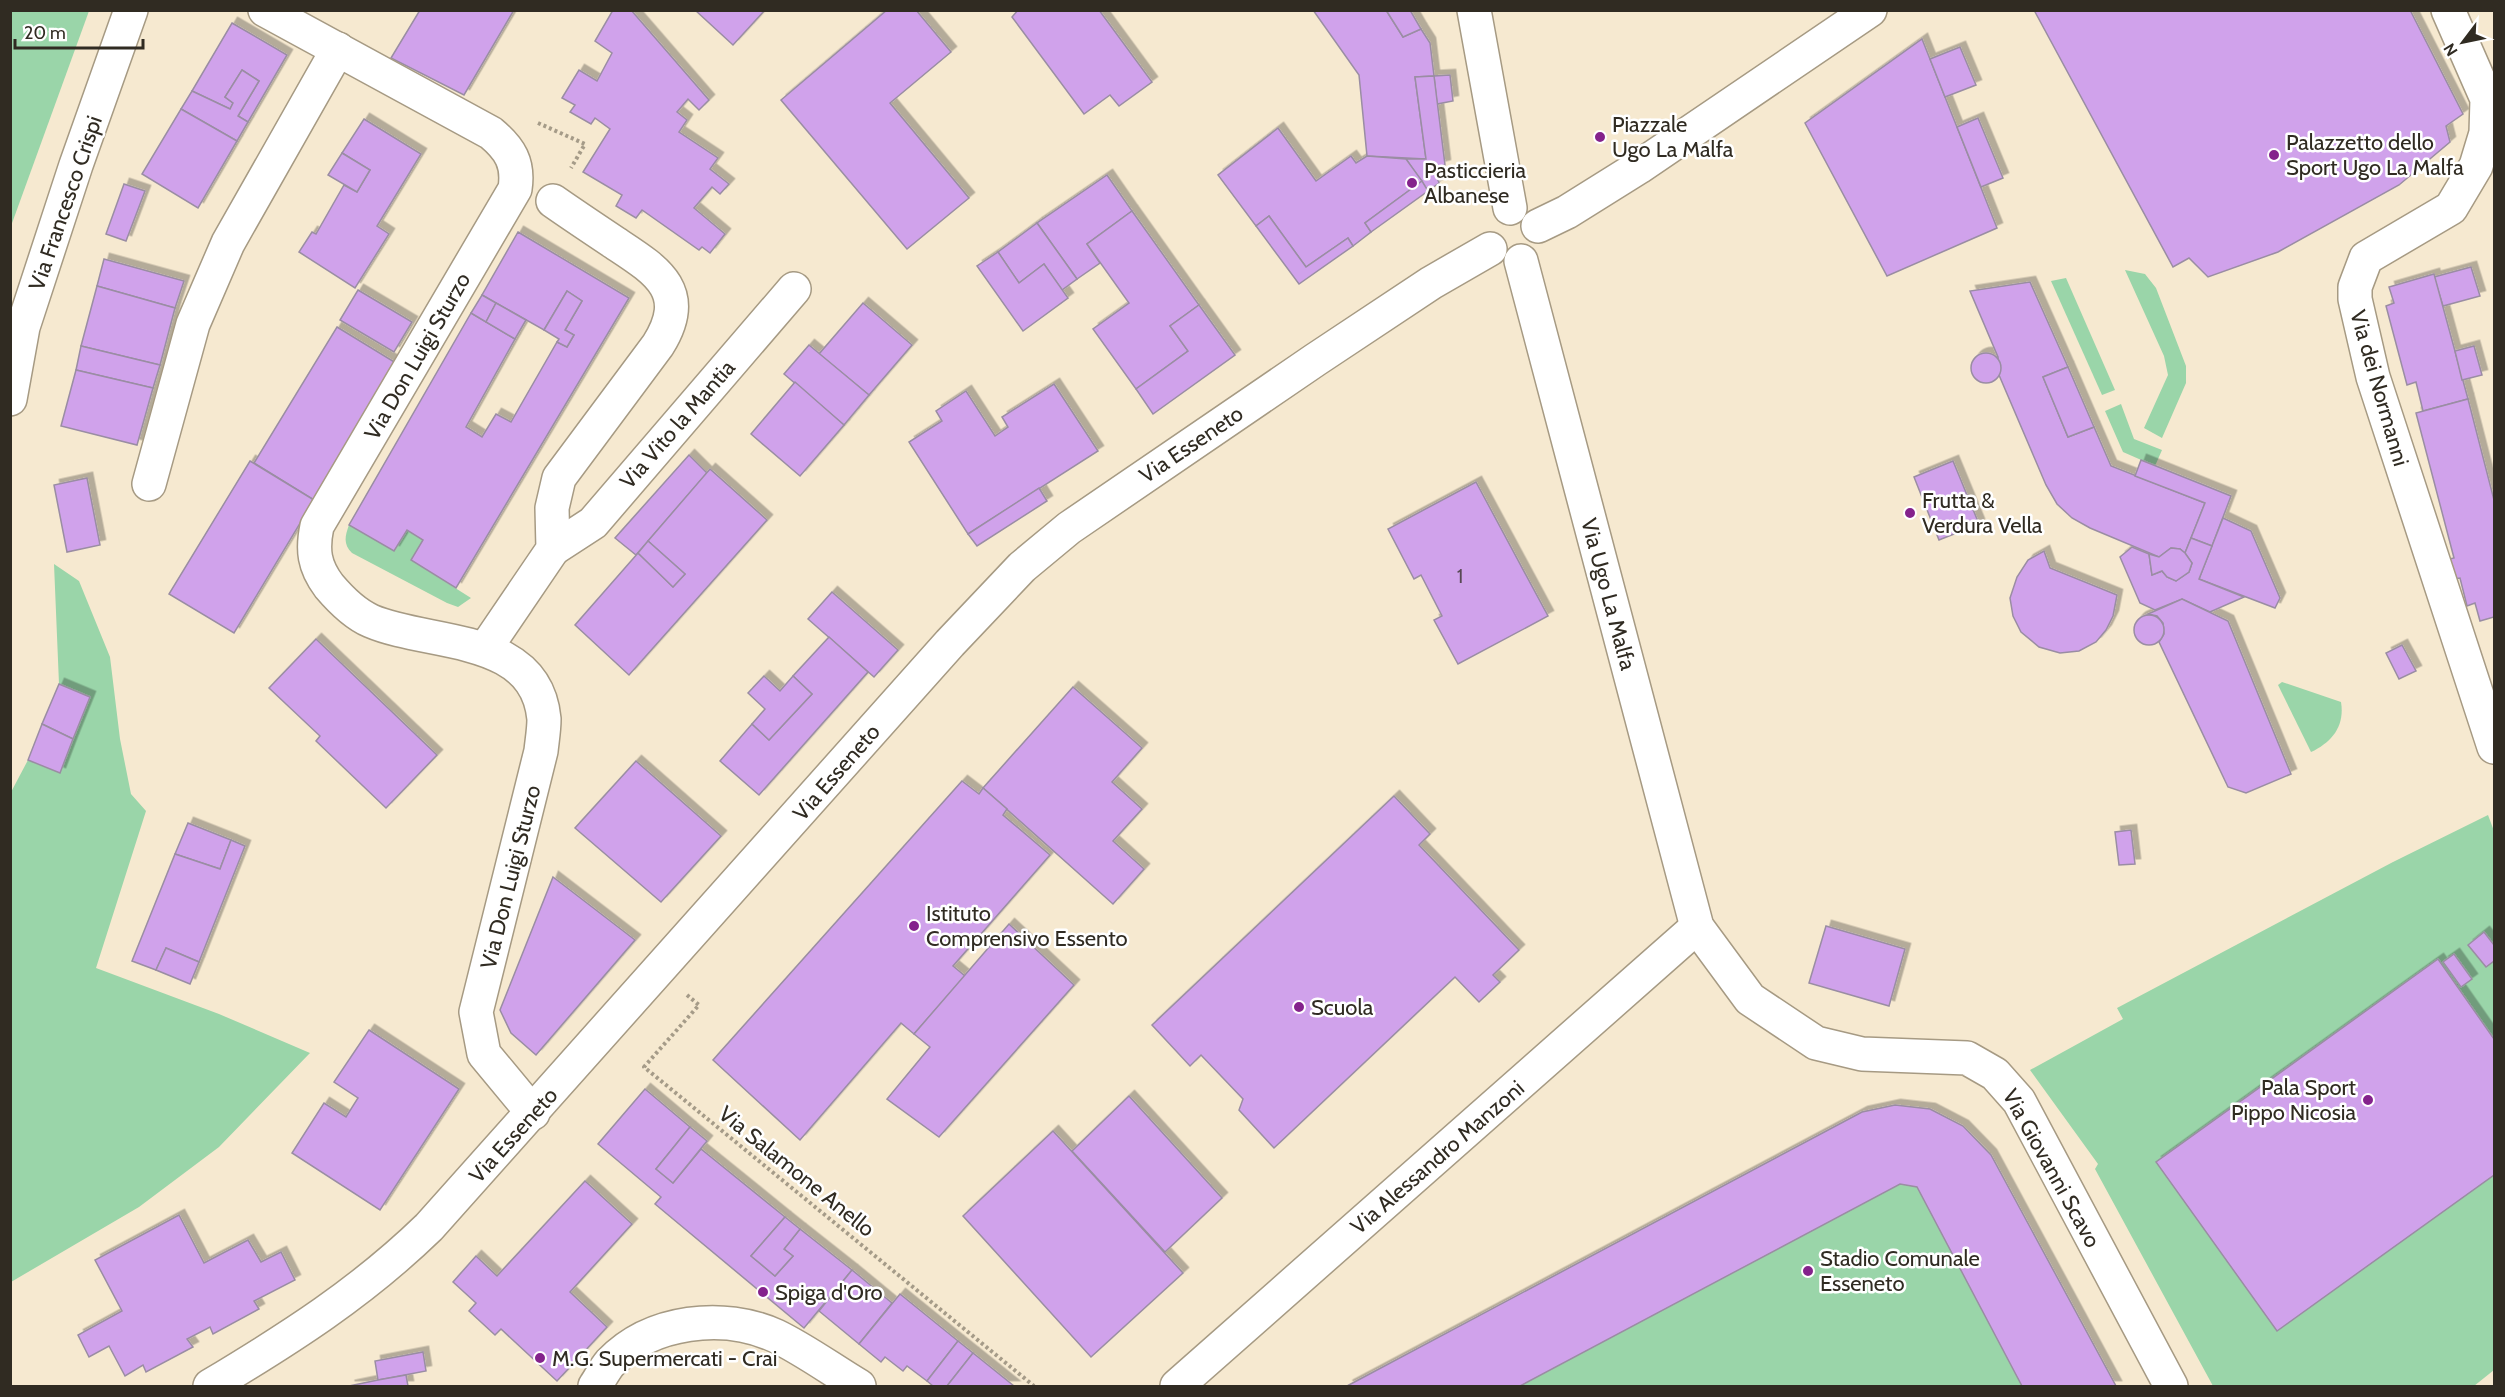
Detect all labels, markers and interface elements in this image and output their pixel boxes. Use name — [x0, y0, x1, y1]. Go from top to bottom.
scale bar — [15, 12, 142, 50]
north arrow — [2433, 12, 2493, 72]
text: 20 m — [24, 22, 66, 44]
text: N — [2440, 40, 2462, 60]
place label: Piazzale Ugo La Malfa — [1612, 111, 1734, 163]
street label: Via Francesco Crispi — [23, 112, 108, 294]
place label: Palazzetto dello Sport Ugo La Malfa — [2286, 129, 2464, 181]
marker: Piazzale Ugo La Malfa — [1593, 130, 1607, 144]
marker: Palazzetto dello Sport Ugo La Malfa — [2267, 148, 2281, 162]
place label: Pasticcieria Albanese — [1424, 157, 1526, 209]
marker: Pasticcieria Albanese — [1405, 176, 1419, 190]
street label: Via Don Luigi Sturzo — [359, 268, 476, 445]
street label: Via dei Normanni — [2344, 307, 2415, 469]
street label: Via Vito la Mantia — [614, 354, 741, 494]
street label: Via Esseneto — [1134, 400, 1248, 489]
place label: Frutta & Verdura Vella — [1922, 487, 2043, 539]
marker: Frutta & Verdura Vella — [1903, 506, 1917, 520]
street label: Via Ugo La Malfa — [1575, 515, 1642, 673]
house number: 1 — [1457, 564, 1463, 588]
street label: Via Esseneto — [787, 719, 886, 826]
street label: Via Don Luigi Sturzo — [475, 782, 546, 972]
place label: Istituto Comprensivo Essento — [926, 900, 1128, 952]
marker: Istituto Comprensivo Essento — [907, 919, 921, 933]
place label: Scuola — [1311, 994, 1374, 1021]
marker: Scuola — [1292, 1000, 1306, 1014]
place label: Pala Sport Pippo Nicosia — [2231, 1074, 2357, 1126]
street label: Via Alessandro Manzoni — [1345, 1075, 1530, 1240]
street label: Via Esseneto — [463, 1082, 563, 1189]
street label: Via Giovanni Scavo — [1997, 1084, 2106, 1252]
marker: Pala Sport Pippo Nicosia — [2361, 1093, 2375, 1107]
street label: Via Salamone Anello — [713, 1100, 880, 1243]
place label: Stadio Comunale Esseneto — [1820, 1245, 1980, 1297]
marker: Stadio Comunale Esseneto — [1801, 1264, 1815, 1278]
place label: Spiga d'Oro — [775, 1279, 883, 1306]
marker: Spiga d'Oro — [756, 1285, 770, 1299]
place label: M.G. Supermercati - Crai — [552, 1345, 777, 1372]
marker: M.G. Supermercati - Crai — [533, 1351, 547, 1365]

